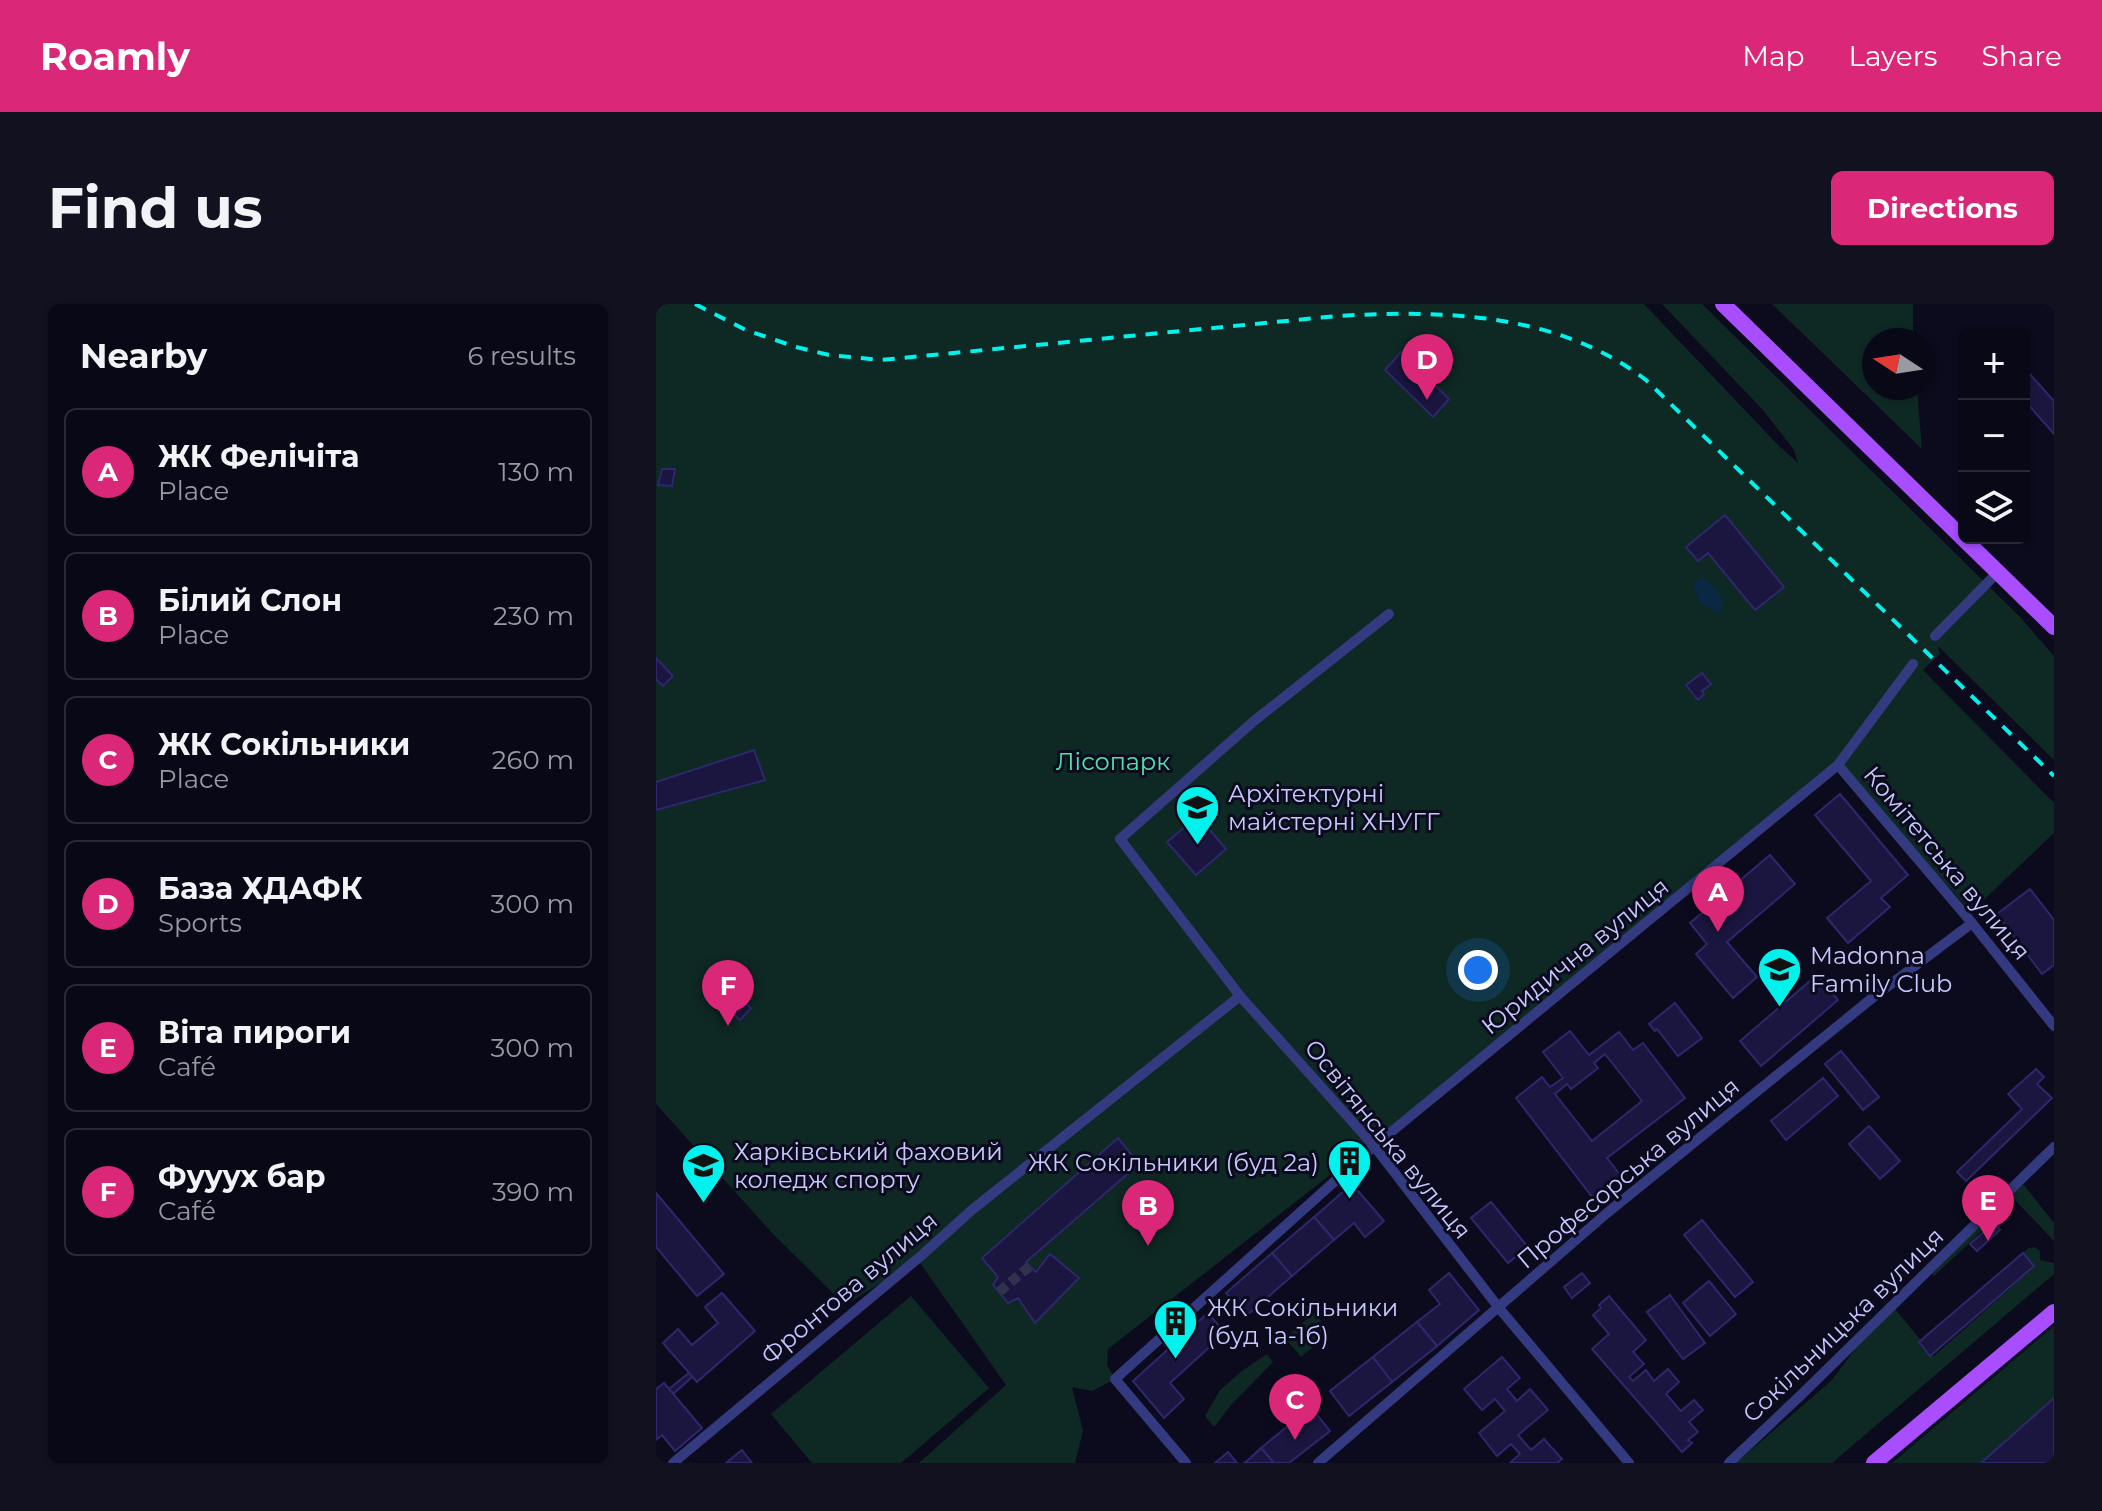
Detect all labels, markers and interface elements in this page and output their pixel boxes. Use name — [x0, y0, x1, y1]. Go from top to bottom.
text: Roamly — [40, 33, 190, 80]
text: Map — [1742, 39, 1805, 73]
text: Layers — [1849, 39, 1938, 73]
text: Share — [1982, 39, 2062, 73]
button: Directions — [1831, 171, 2054, 245]
text: Find us — [48, 174, 262, 242]
north arrow — [1862, 328, 1934, 400]
map controls — [1958, 328, 2030, 544]
button: + — [1958, 328, 2030, 400]
pin: D — [1401, 334, 1453, 400]
text: Nearby — [80, 335, 207, 377]
text: 6 results — [467, 340, 576, 372]
button: − — [1958, 400, 2030, 472]
text: ЖК Фелічіта — [158, 438, 359, 475]
text: A — [98, 456, 118, 488]
text: 130 m — [498, 456, 574, 488]
button: layers — [1958, 472, 2030, 544]
text: Place — [158, 475, 229, 507]
text: Білий Слон — [158, 582, 342, 619]
text: B — [98, 600, 118, 632]
text: 230 m — [493, 600, 574, 632]
text: Place — [158, 619, 229, 651]
text: ЖК Сокільники — [158, 726, 410, 763]
text: C — [99, 744, 117, 776]
text: 260 m — [492, 744, 574, 776]
park label: Лісопарк — [1056, 747, 1170, 776]
street label: Комітетська вулиця — [1858, 760, 2036, 966]
text: Place — [158, 763, 229, 795]
place label: Архітектурні майстерні ХНУГГ — [1228, 779, 1440, 836]
school or university icon: Архітектурні майстерні ХНУГГ — [1173, 783, 1221, 846]
pin: A — [1692, 866, 1744, 932]
text: База ХДАФК — [158, 870, 363, 907]
street label: Юридична вулиця — [1476, 872, 1674, 1040]
text: D — [97, 888, 119, 920]
text: 300 m — [491, 888, 574, 920]
text: Sports — [158, 907, 242, 939]
place label: Madonna Family Club — [1810, 941, 1952, 998]
school or university icon: Madonna Family Club — [1755, 945, 1803, 1008]
your location — [1458, 950, 1498, 990]
pin: F — [702, 960, 754, 1026]
text: Віта пироги — [158, 1014, 351, 1051]
text: E — [99, 1032, 117, 1064]
text: 300 m — [491, 1032, 574, 1064]
street label: Освітянська вулиця — [1299, 1034, 1477, 1244]
text: Café — [158, 1051, 216, 1083]
street label: Професорська вулиця — [1511, 1071, 1745, 1275]
place label: Харківський фаховий коледж спорту — [734, 1137, 1003, 1194]
building icon: ЖК Сокільники (буд 2а) — [1326, 1138, 1374, 1201]
school or university icon: Харківський фаховий коледж спорту — [679, 1141, 727, 1204]
place label: ЖК Сокільники (буд 2а) — [1028, 1148, 1319, 1177]
text: Фууух бар — [158, 1158, 325, 1195]
pin: E — [1962, 1175, 2014, 1241]
text: F — [100, 1176, 116, 1208]
text: 390 m — [492, 1176, 574, 1208]
pin: B — [1122, 1180, 1174, 1246]
text: Café — [158, 1195, 216, 1227]
street label: Фронтова вулиця — [755, 1206, 943, 1370]
street label: Сокільницька вулиця — [1737, 1222, 1949, 1428]
place label: ЖК Сокільники (буд 1а-1б) — [1207, 1293, 1398, 1350]
building icon: ЖК Сокільники (буд 1а-1б) — [1152, 1297, 1200, 1360]
pin: C — [1269, 1374, 1321, 1440]

